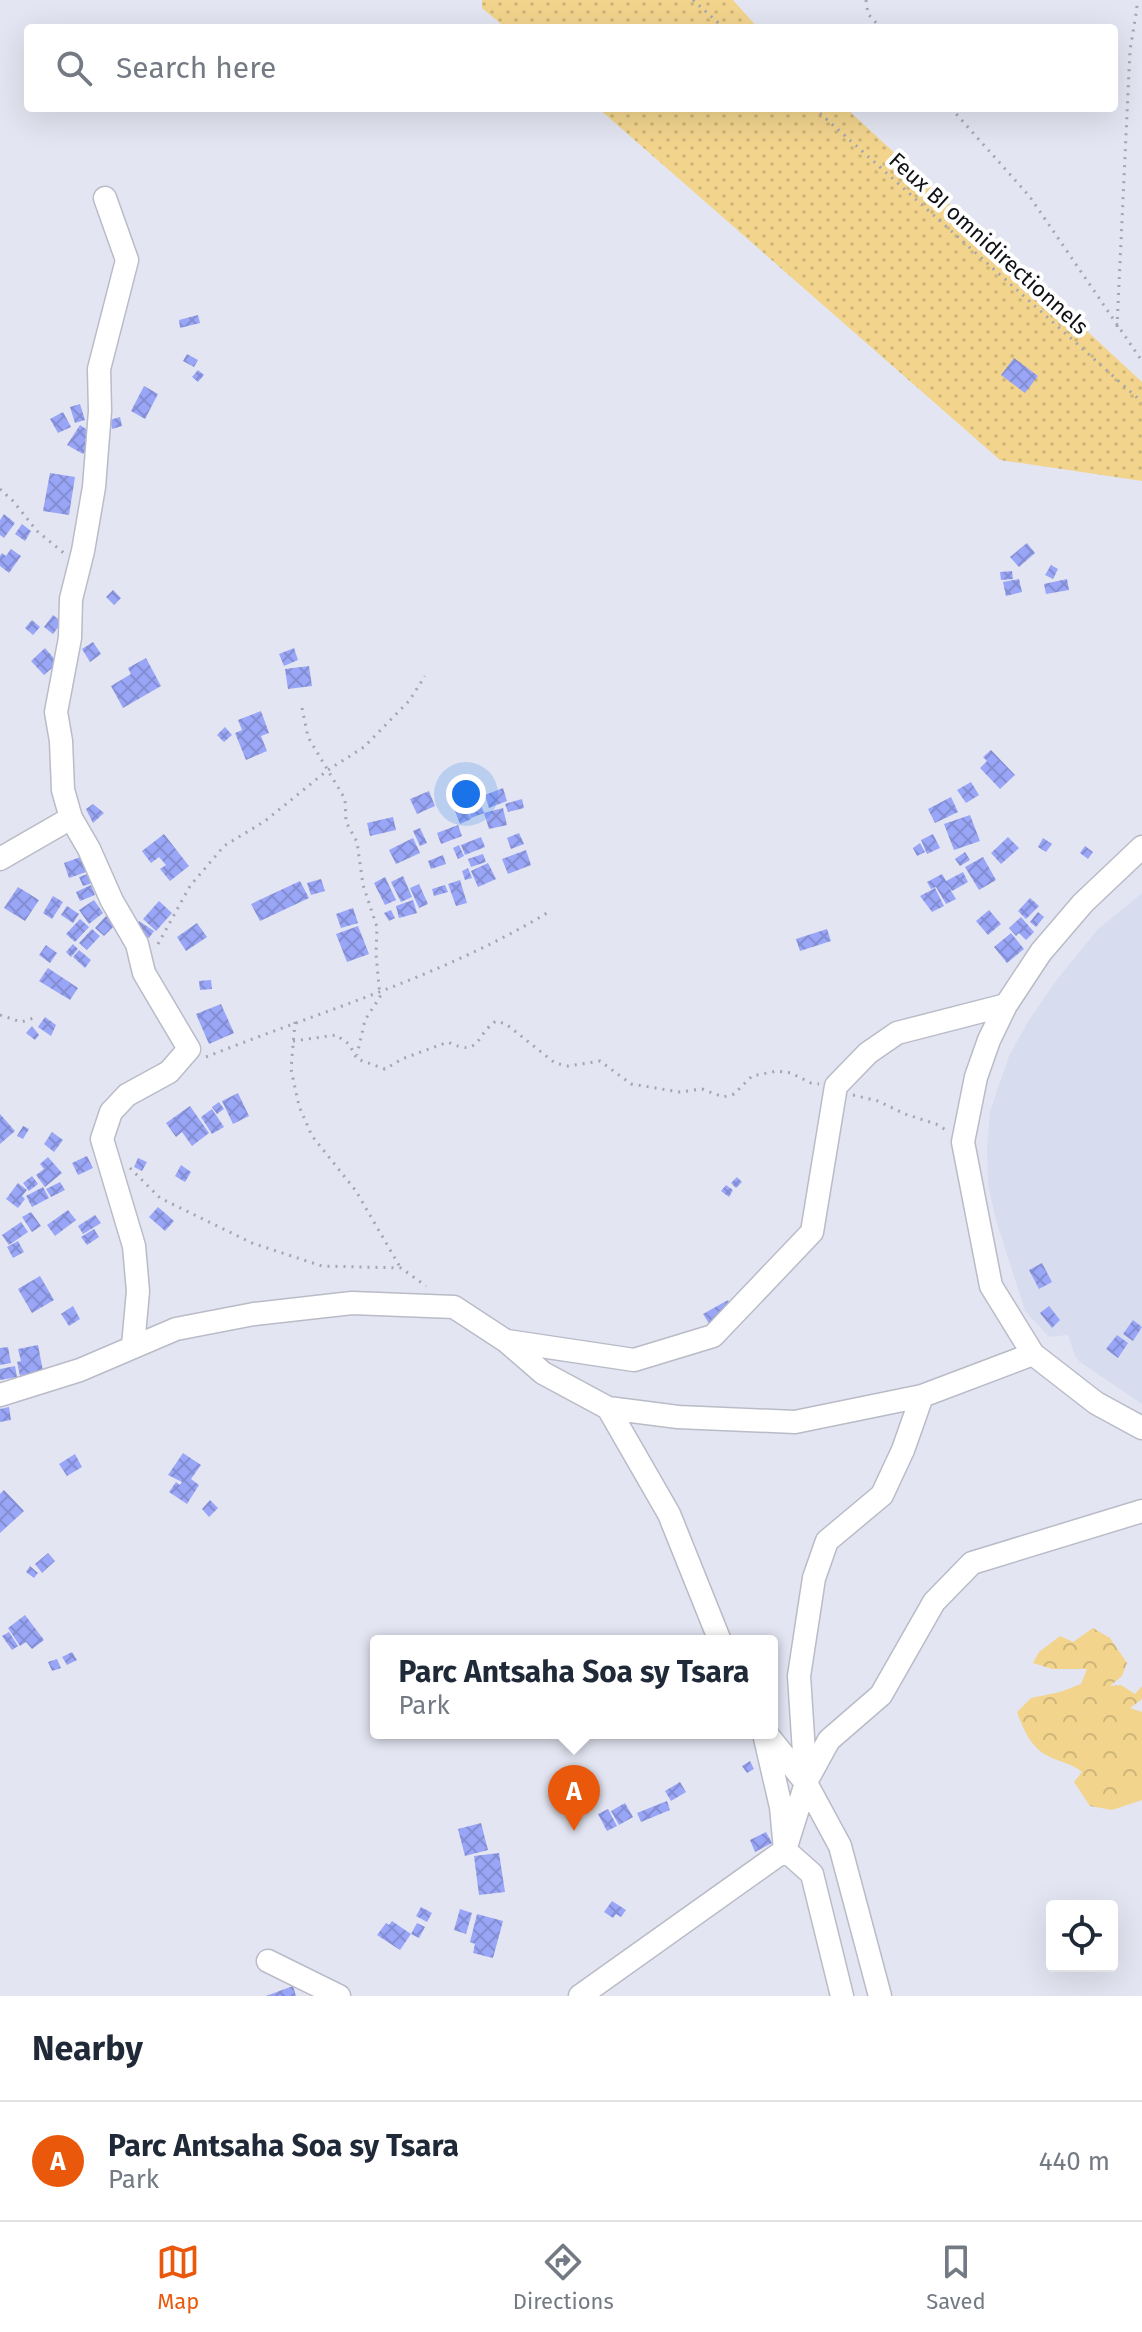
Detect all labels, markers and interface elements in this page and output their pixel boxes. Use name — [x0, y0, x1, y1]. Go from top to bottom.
search box — [24, 24, 1118, 112]
icon: search — [52, 46, 96, 90]
text: Search here — [116, 50, 276, 86]
street label: Feux BI omnidirectionnels — [883, 147, 1094, 340]
your location — [446, 774, 486, 814]
popup — [370, 1635, 778, 1739]
text: Parc Antsaha Soa sy Tsara — [399, 1654, 749, 1690]
text: Park — [399, 1690, 450, 1721]
pin: A — [548, 1765, 600, 1831]
map controls — [1046, 1900, 1118, 1972]
button: locate — [1046, 1900, 1118, 1972]
text: Nearby — [32, 2028, 143, 2069]
text: Parc Antsaha Soa sy Tsara — [108, 2128, 459, 2164]
text: A — [50, 2146, 66, 2177]
text: 440 m — [1039, 2146, 1110, 2177]
text: Park — [108, 2164, 159, 2195]
tab: Map — [156, 2240, 200, 2315]
tab: Directions — [513, 2240, 614, 2315]
tab: Saved — [926, 2240, 986, 2315]

